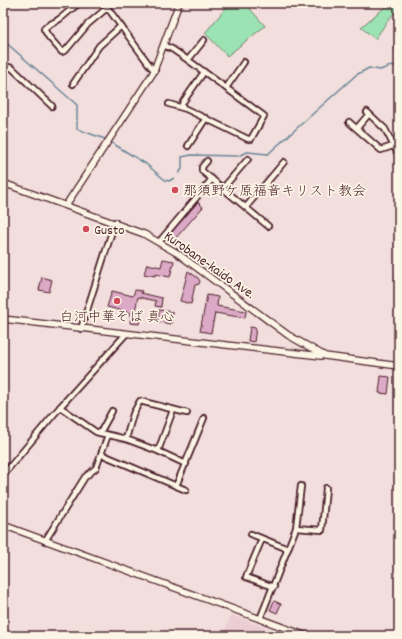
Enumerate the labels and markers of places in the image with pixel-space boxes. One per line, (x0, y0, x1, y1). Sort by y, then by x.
place label: 那須野ケ原福音キリスト教会 (183, 182, 366, 202)
marker: 那須野ケ原福音キリスト教会 (170, 185, 180, 195)
place label: Gusto (94, 221, 124, 241)
marker: Gusto (81, 224, 91, 234)
marker: 白河中華そば 真心 (112, 296, 122, 306)
place label: 白河中華そば 真心 (59, 308, 175, 328)

